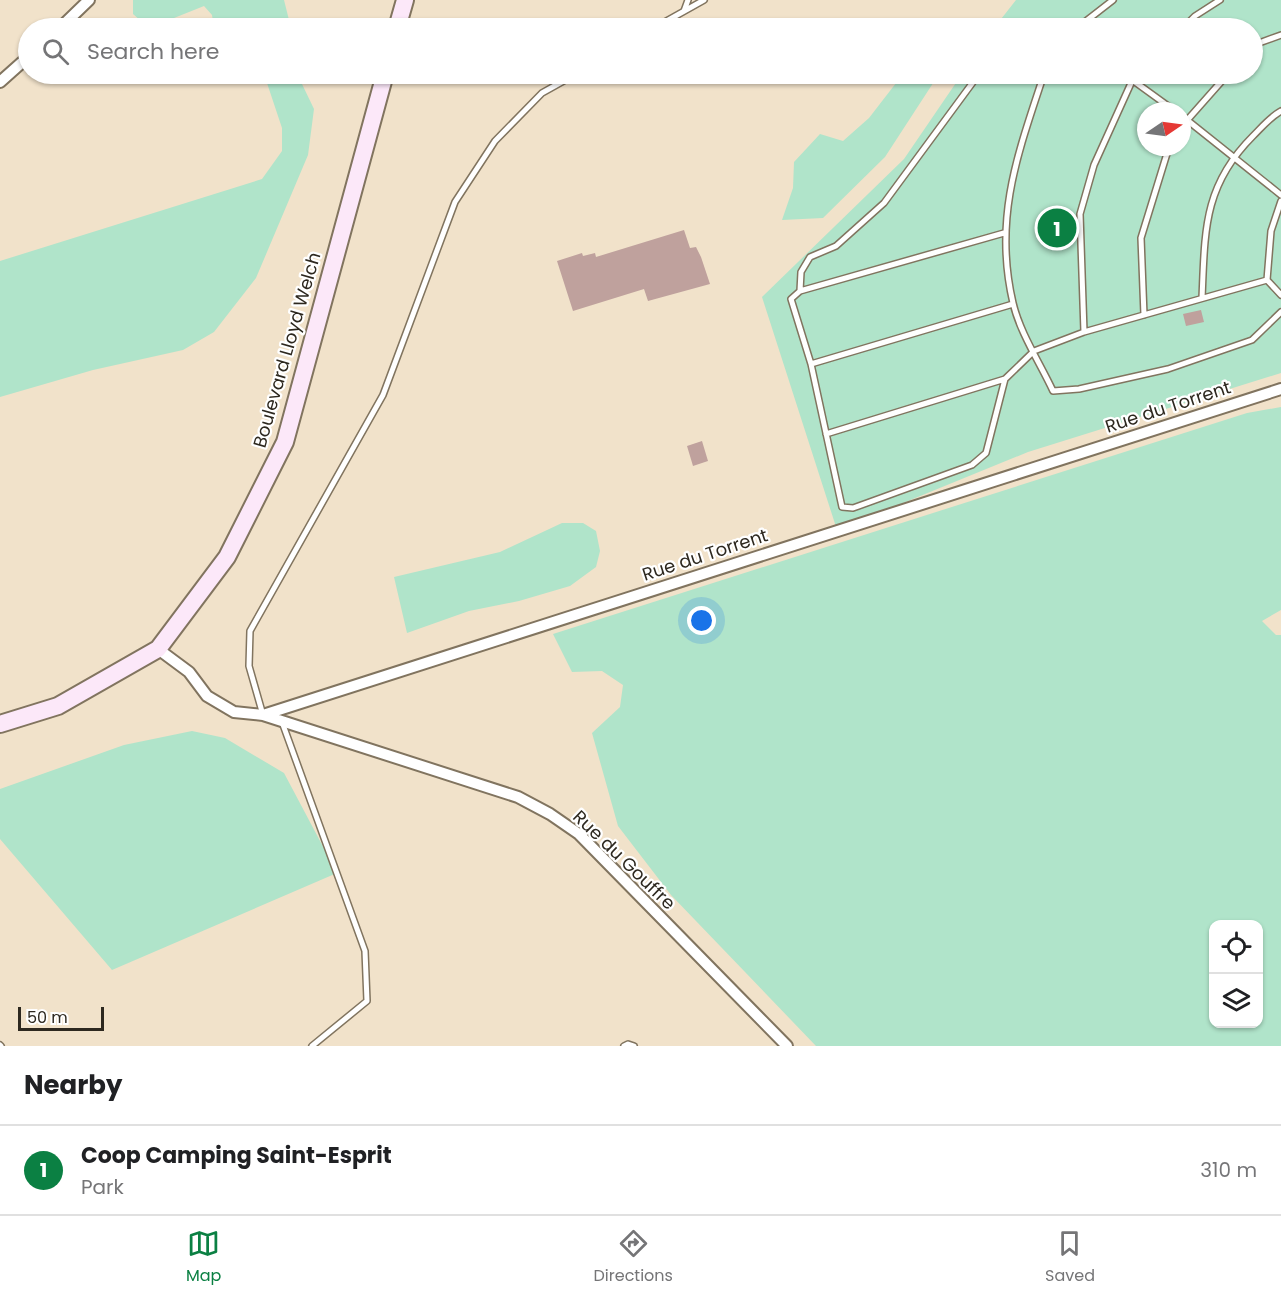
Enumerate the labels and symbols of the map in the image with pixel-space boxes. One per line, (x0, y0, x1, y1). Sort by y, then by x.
north arrow (1137, 102, 1191, 156)
pin: 1 (1038, 206, 1076, 250)
street label: Boulevard Lloyd Welch (247, 249, 326, 450)
street label: Rue du Torrent (1102, 374, 1234, 439)
street label: Rue du Torrent (639, 522, 771, 587)
your location (687, 606, 716, 635)
street label: Rue du Gouffre (568, 804, 681, 915)
scale bar (18, 1004, 104, 1032)

